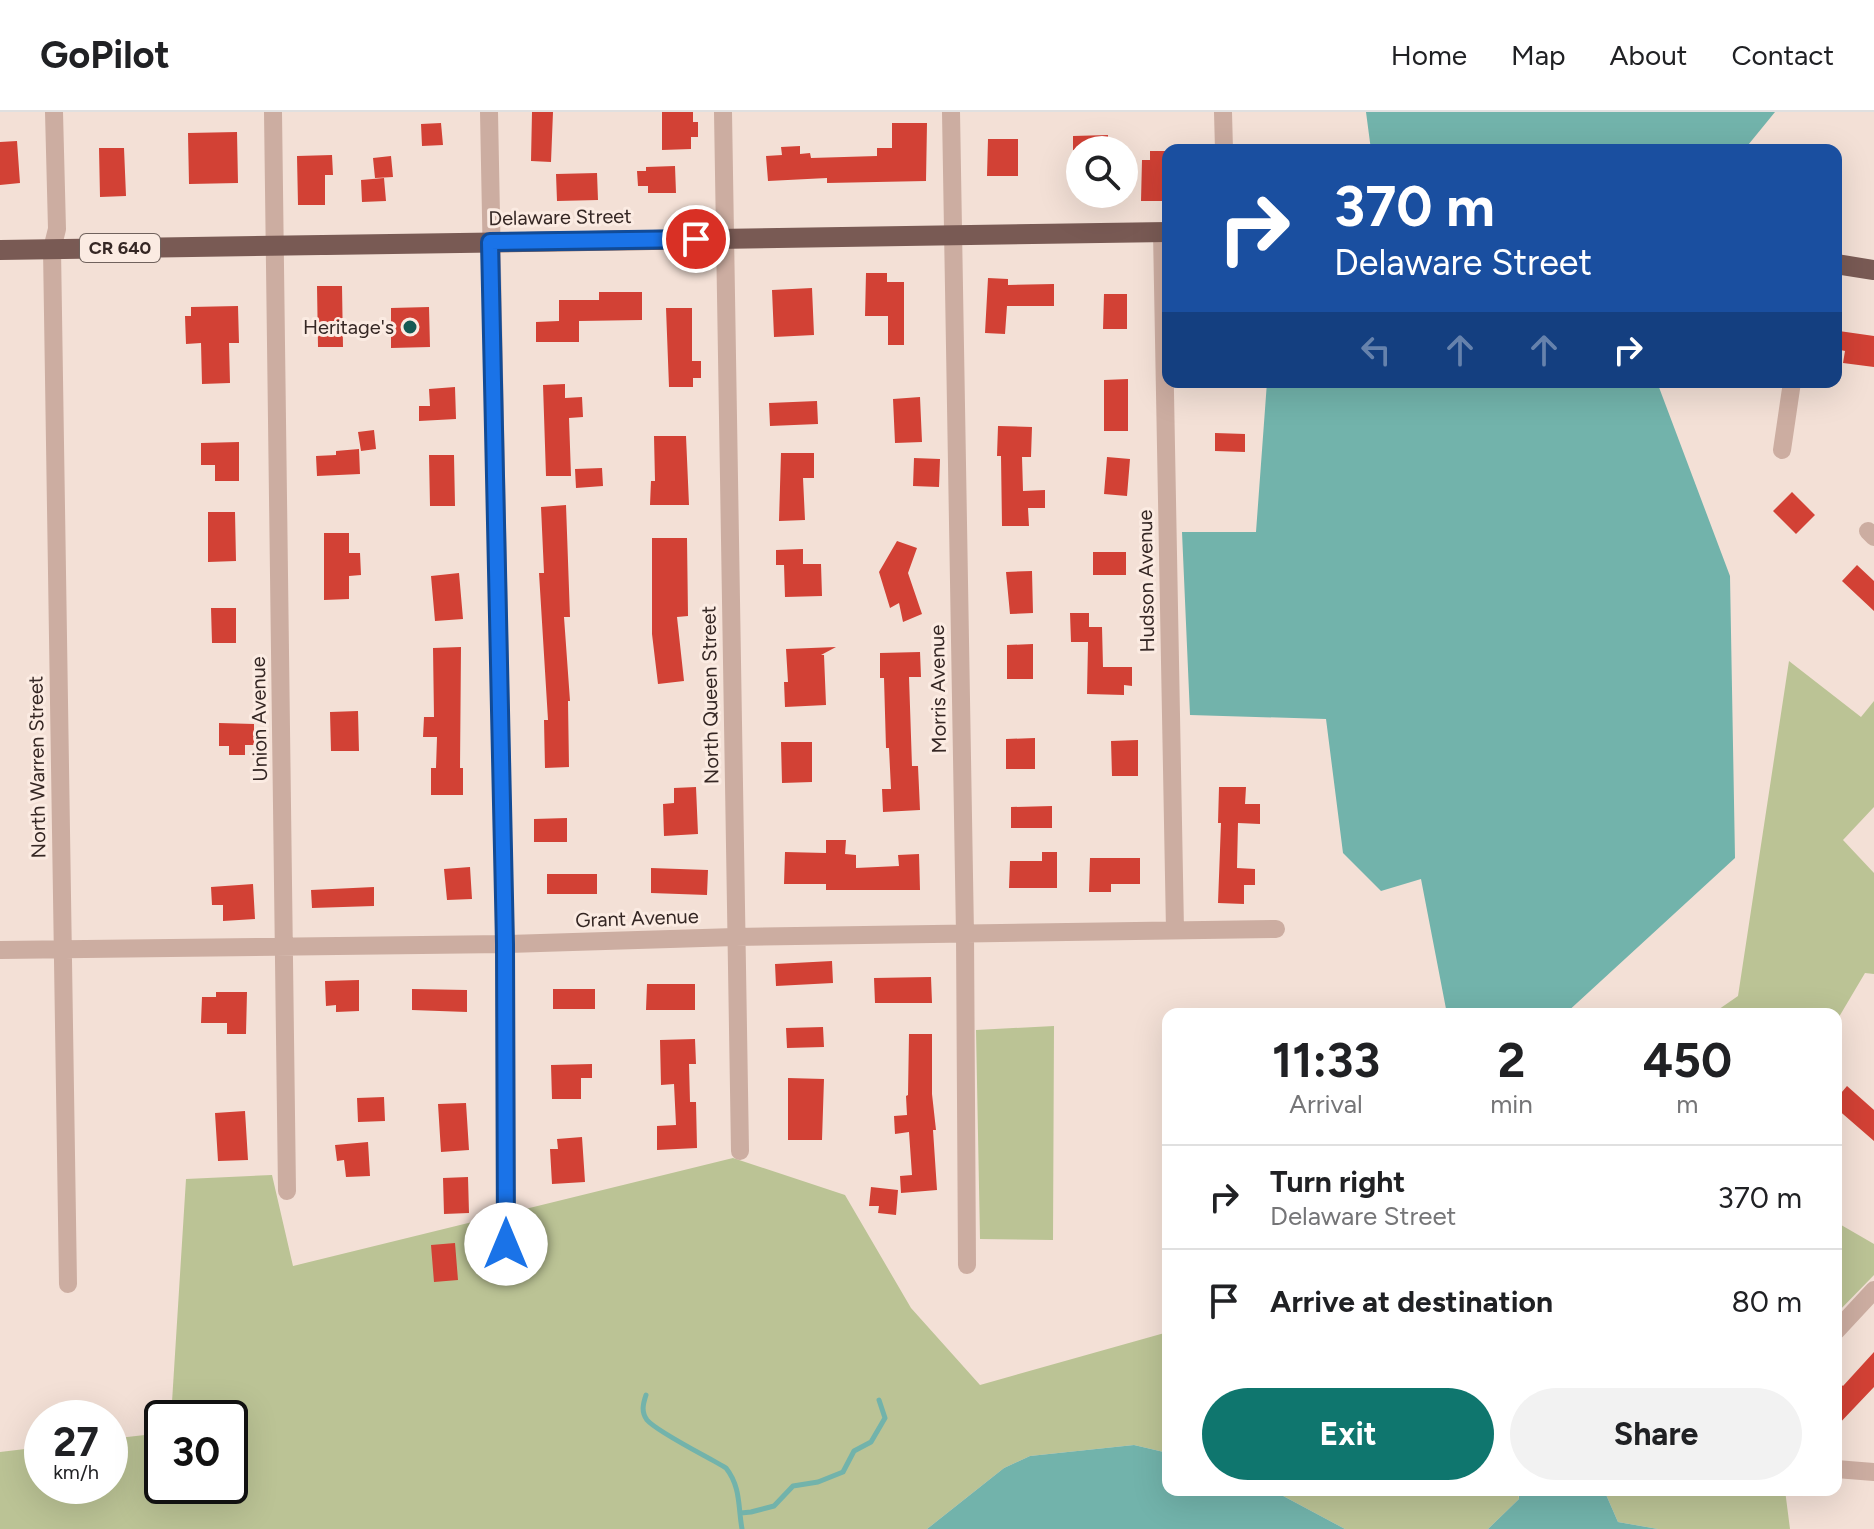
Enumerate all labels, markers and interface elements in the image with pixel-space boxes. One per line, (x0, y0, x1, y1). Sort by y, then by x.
text: GoPilot (40, 32, 170, 78)
text: Home (1391, 38, 1467, 72)
text: Map (1511, 38, 1566, 72)
text: About (1610, 38, 1687, 72)
text: Contact (1731, 38, 1834, 72)
map controls (1066, 136, 1138, 208)
button: search (1066, 136, 1138, 208)
text: 370 m (1334, 173, 1495, 240)
icon: right (1202, 176, 1306, 280)
street label: Delaware Street (488, 204, 632, 230)
pin (662, 205, 730, 273)
icon: arrive (674, 217, 718, 261)
road number: CR 640 (80, 234, 160, 262)
text: Delaware Street (1334, 241, 1592, 284)
place label: Heritage's (303, 315, 394, 339)
marker: Heritage's (401, 318, 419, 336)
icon: left (1354, 328, 1398, 372)
icon: ahead (1438, 328, 1482, 372)
icon: ahead (1522, 328, 1566, 372)
icon: right (1606, 328, 1650, 372)
street label: Hudson Avenue (1133, 509, 1159, 652)
street label: North Queen Street (696, 606, 724, 784)
street label: Morris Avenue (925, 624, 951, 753)
street label: Union Avenue (246, 656, 272, 782)
street label: North Warren Street (23, 675, 51, 859)
street label: Grant Avenue (575, 904, 699, 932)
text: 11:33 (1272, 1031, 1380, 1089)
text: 2 (1498, 1031, 1525, 1089)
text: 450 (1643, 1031, 1732, 1089)
text: Arrival (1289, 1088, 1363, 1120)
text: min (1490, 1088, 1533, 1120)
text: m (1676, 1088, 1698, 1120)
text: Turn right (1270, 1163, 1405, 1200)
icon: right (1202, 1175, 1246, 1219)
text: 370 m (1717, 1179, 1802, 1216)
text: Delaware Street (1270, 1200, 1456, 1232)
position arrow (464, 1202, 548, 1286)
icon: arrive (1202, 1279, 1246, 1323)
text: Arrive at destination (1270, 1283, 1553, 1320)
text: 80 m (1731, 1283, 1802, 1320)
button: Exit (1202, 1388, 1494, 1480)
button: Share (1510, 1388, 1802, 1480)
speed limit sign: 30 (144, 1400, 248, 1504)
text: 27 (53, 1418, 99, 1466)
text: km/h (53, 1460, 99, 1484)

